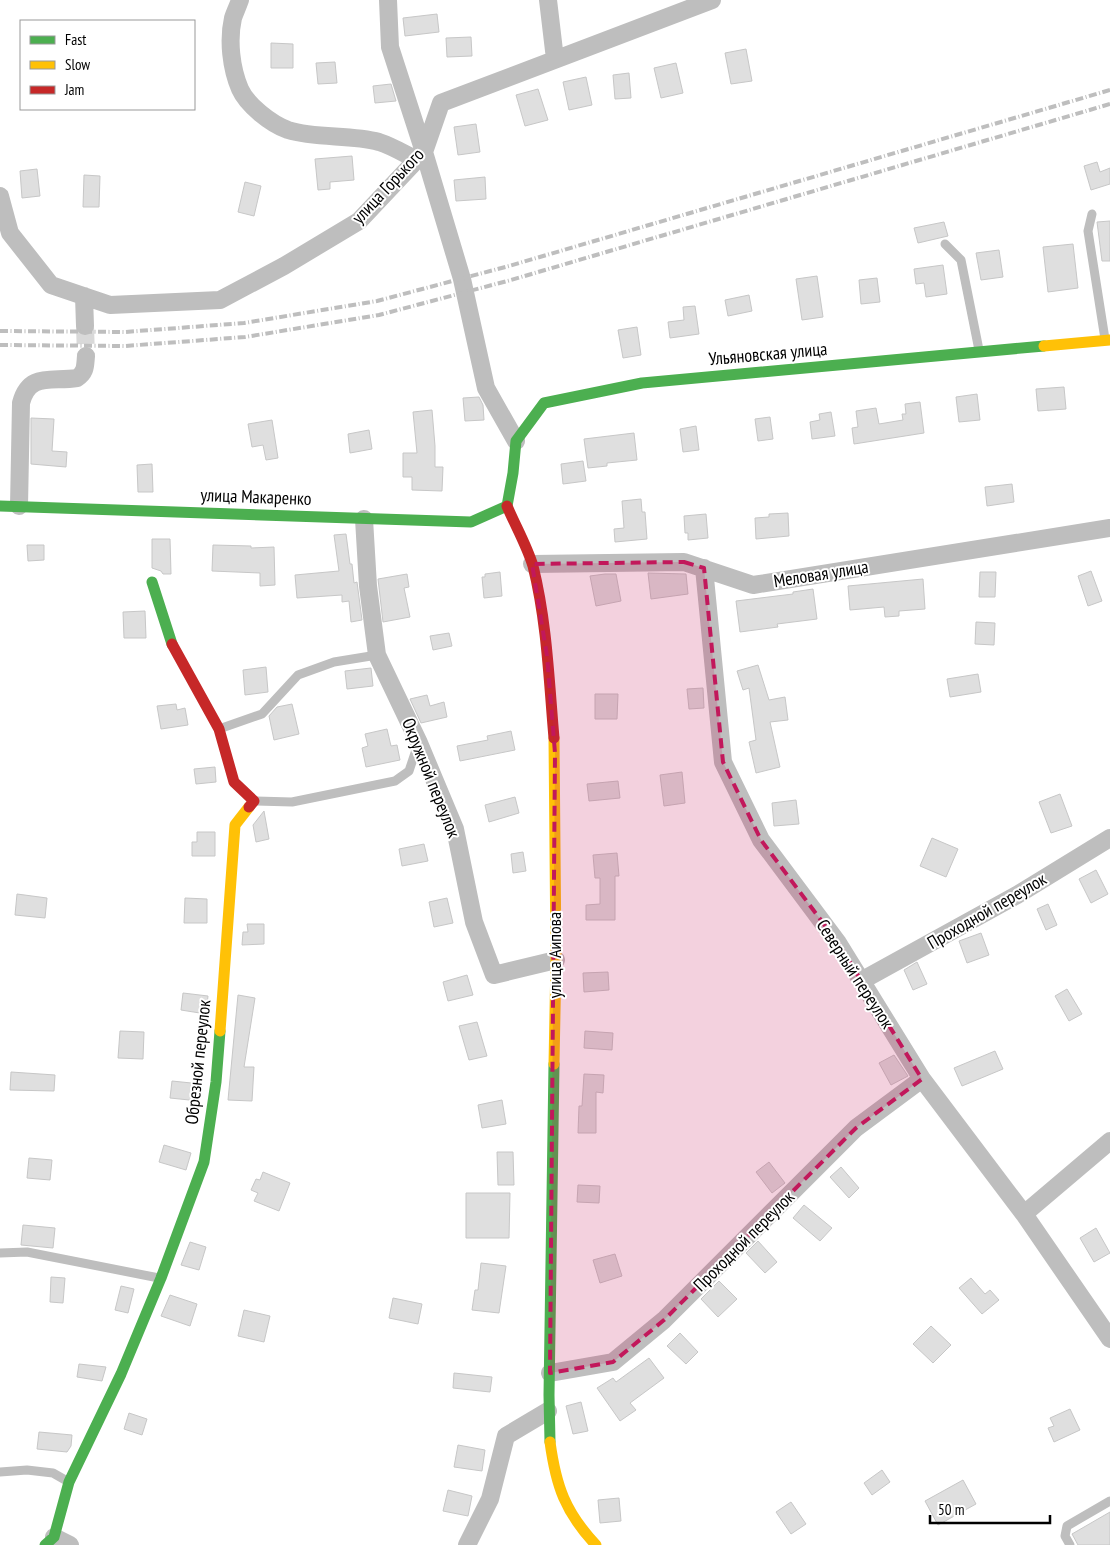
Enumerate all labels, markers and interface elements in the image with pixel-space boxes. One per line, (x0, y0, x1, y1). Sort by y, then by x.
legend (20, 20, 195, 110)
text: Fast (65, 30, 86, 49)
text: Slow (65, 55, 90, 74)
text: Jam (64, 80, 84, 99)
street label: улица Горького (347, 143, 429, 228)
street label: Ульяновская улица (708, 337, 828, 370)
street label: улица Макаренко (200, 483, 312, 510)
street label: Меловая улица (772, 555, 870, 592)
street label: Окружной переулок (397, 715, 466, 841)
street label: Проходной переулок (923, 867, 1050, 954)
street label: улица Аипова (543, 912, 566, 998)
street label: Северный переулок (812, 915, 899, 1033)
street label: Обрезной переулок (180, 998, 215, 1125)
street label: Проходной переулок (688, 1185, 799, 1296)
scale bar (930, 1492, 1050, 1524)
text: 50 m (938, 1500, 964, 1519)

